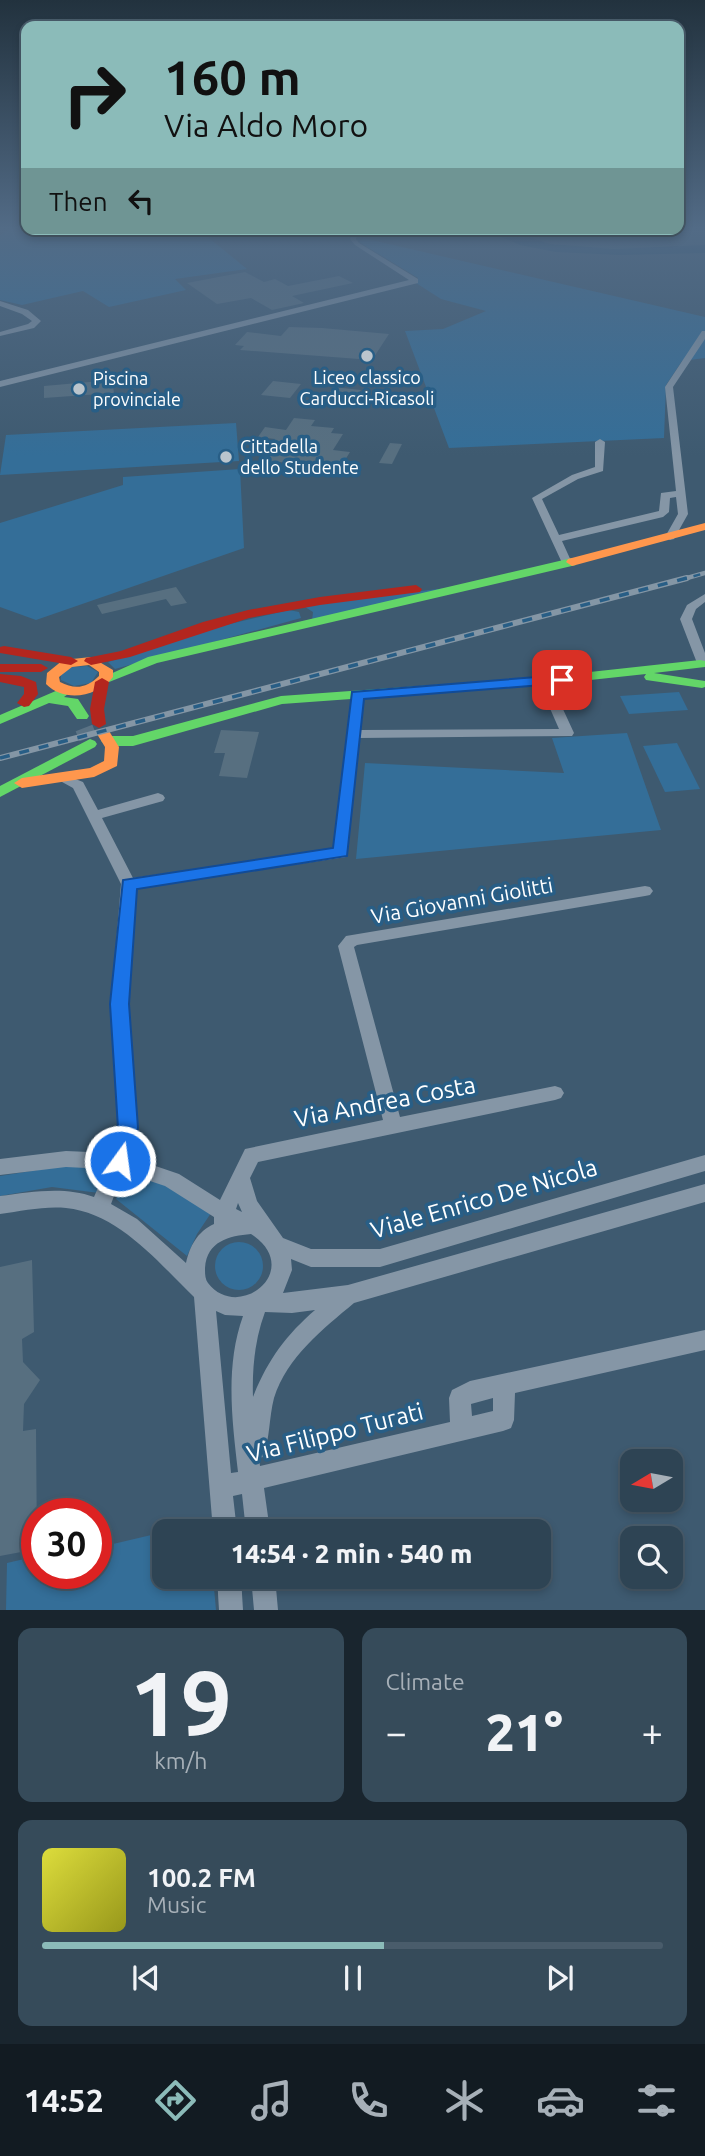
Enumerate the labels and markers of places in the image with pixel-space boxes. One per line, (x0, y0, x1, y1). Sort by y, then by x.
marker: Liceo classico Carducci-Ricasoli (359, 348, 375, 364)
place label: Liceo classico Carducci-Ricasoli (300, 367, 434, 408)
place label: Piscina provinciale (93, 368, 181, 409)
marker: Piscina provinciale (71, 381, 87, 397)
place label: Cittadella dello Studente (240, 436, 359, 477)
marker: Cittadella dello Studente (218, 449, 234, 465)
pin (532, 650, 592, 710)

